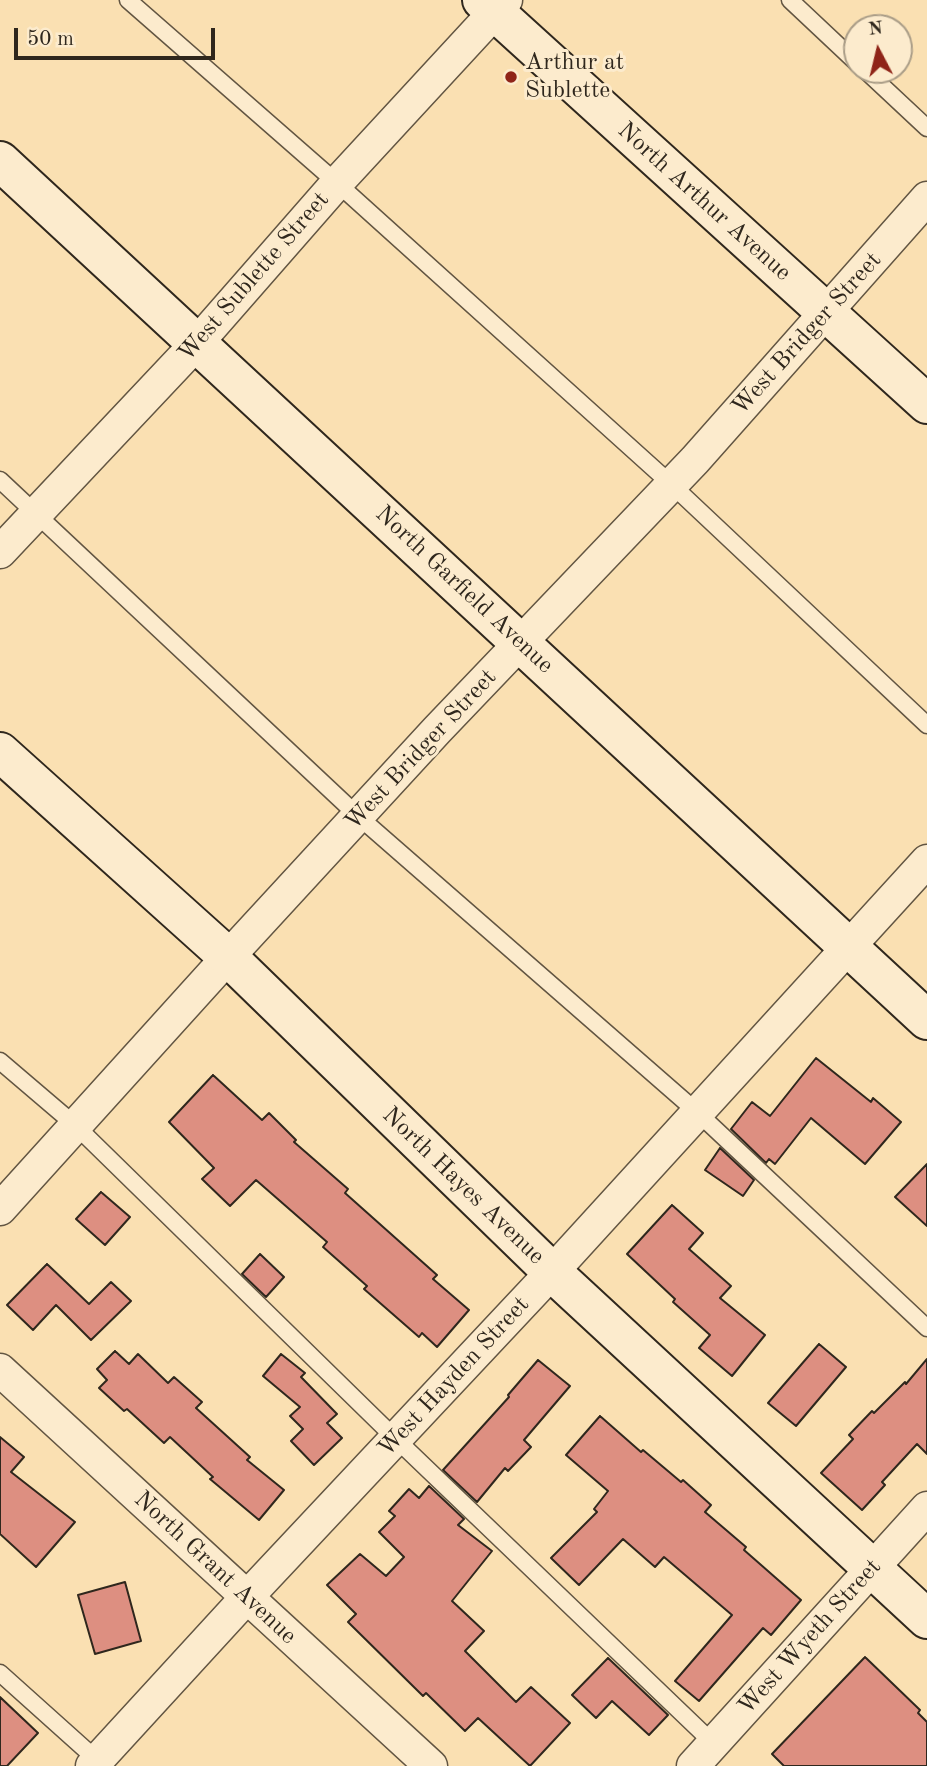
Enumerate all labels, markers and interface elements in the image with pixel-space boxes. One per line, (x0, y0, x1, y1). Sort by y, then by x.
scale bar (18, 14, 219, 58)
north arrow (843, 14, 913, 84)
text: N (867, 19, 884, 40)
text: 50 m (27, 29, 74, 50)
place label: Arthur at Sublette (525, 49, 624, 105)
marker: Arthur at Sublette (503, 69, 519, 85)
street label: North Arthur Avenue (611, 116, 797, 288)
street label: West Sublette Street (172, 186, 336, 368)
street label: West Bridger Street (726, 247, 888, 421)
street label: North Garfield Avenue (369, 500, 559, 680)
street label: West Bridger Street (339, 664, 503, 836)
street label: North Hayes Avenue (376, 1101, 550, 1271)
street label: West Hayden Street (372, 1291, 536, 1463)
street label: North Grant Avenue (128, 1485, 302, 1651)
street label: West Wyeth Street (732, 1553, 888, 1721)

